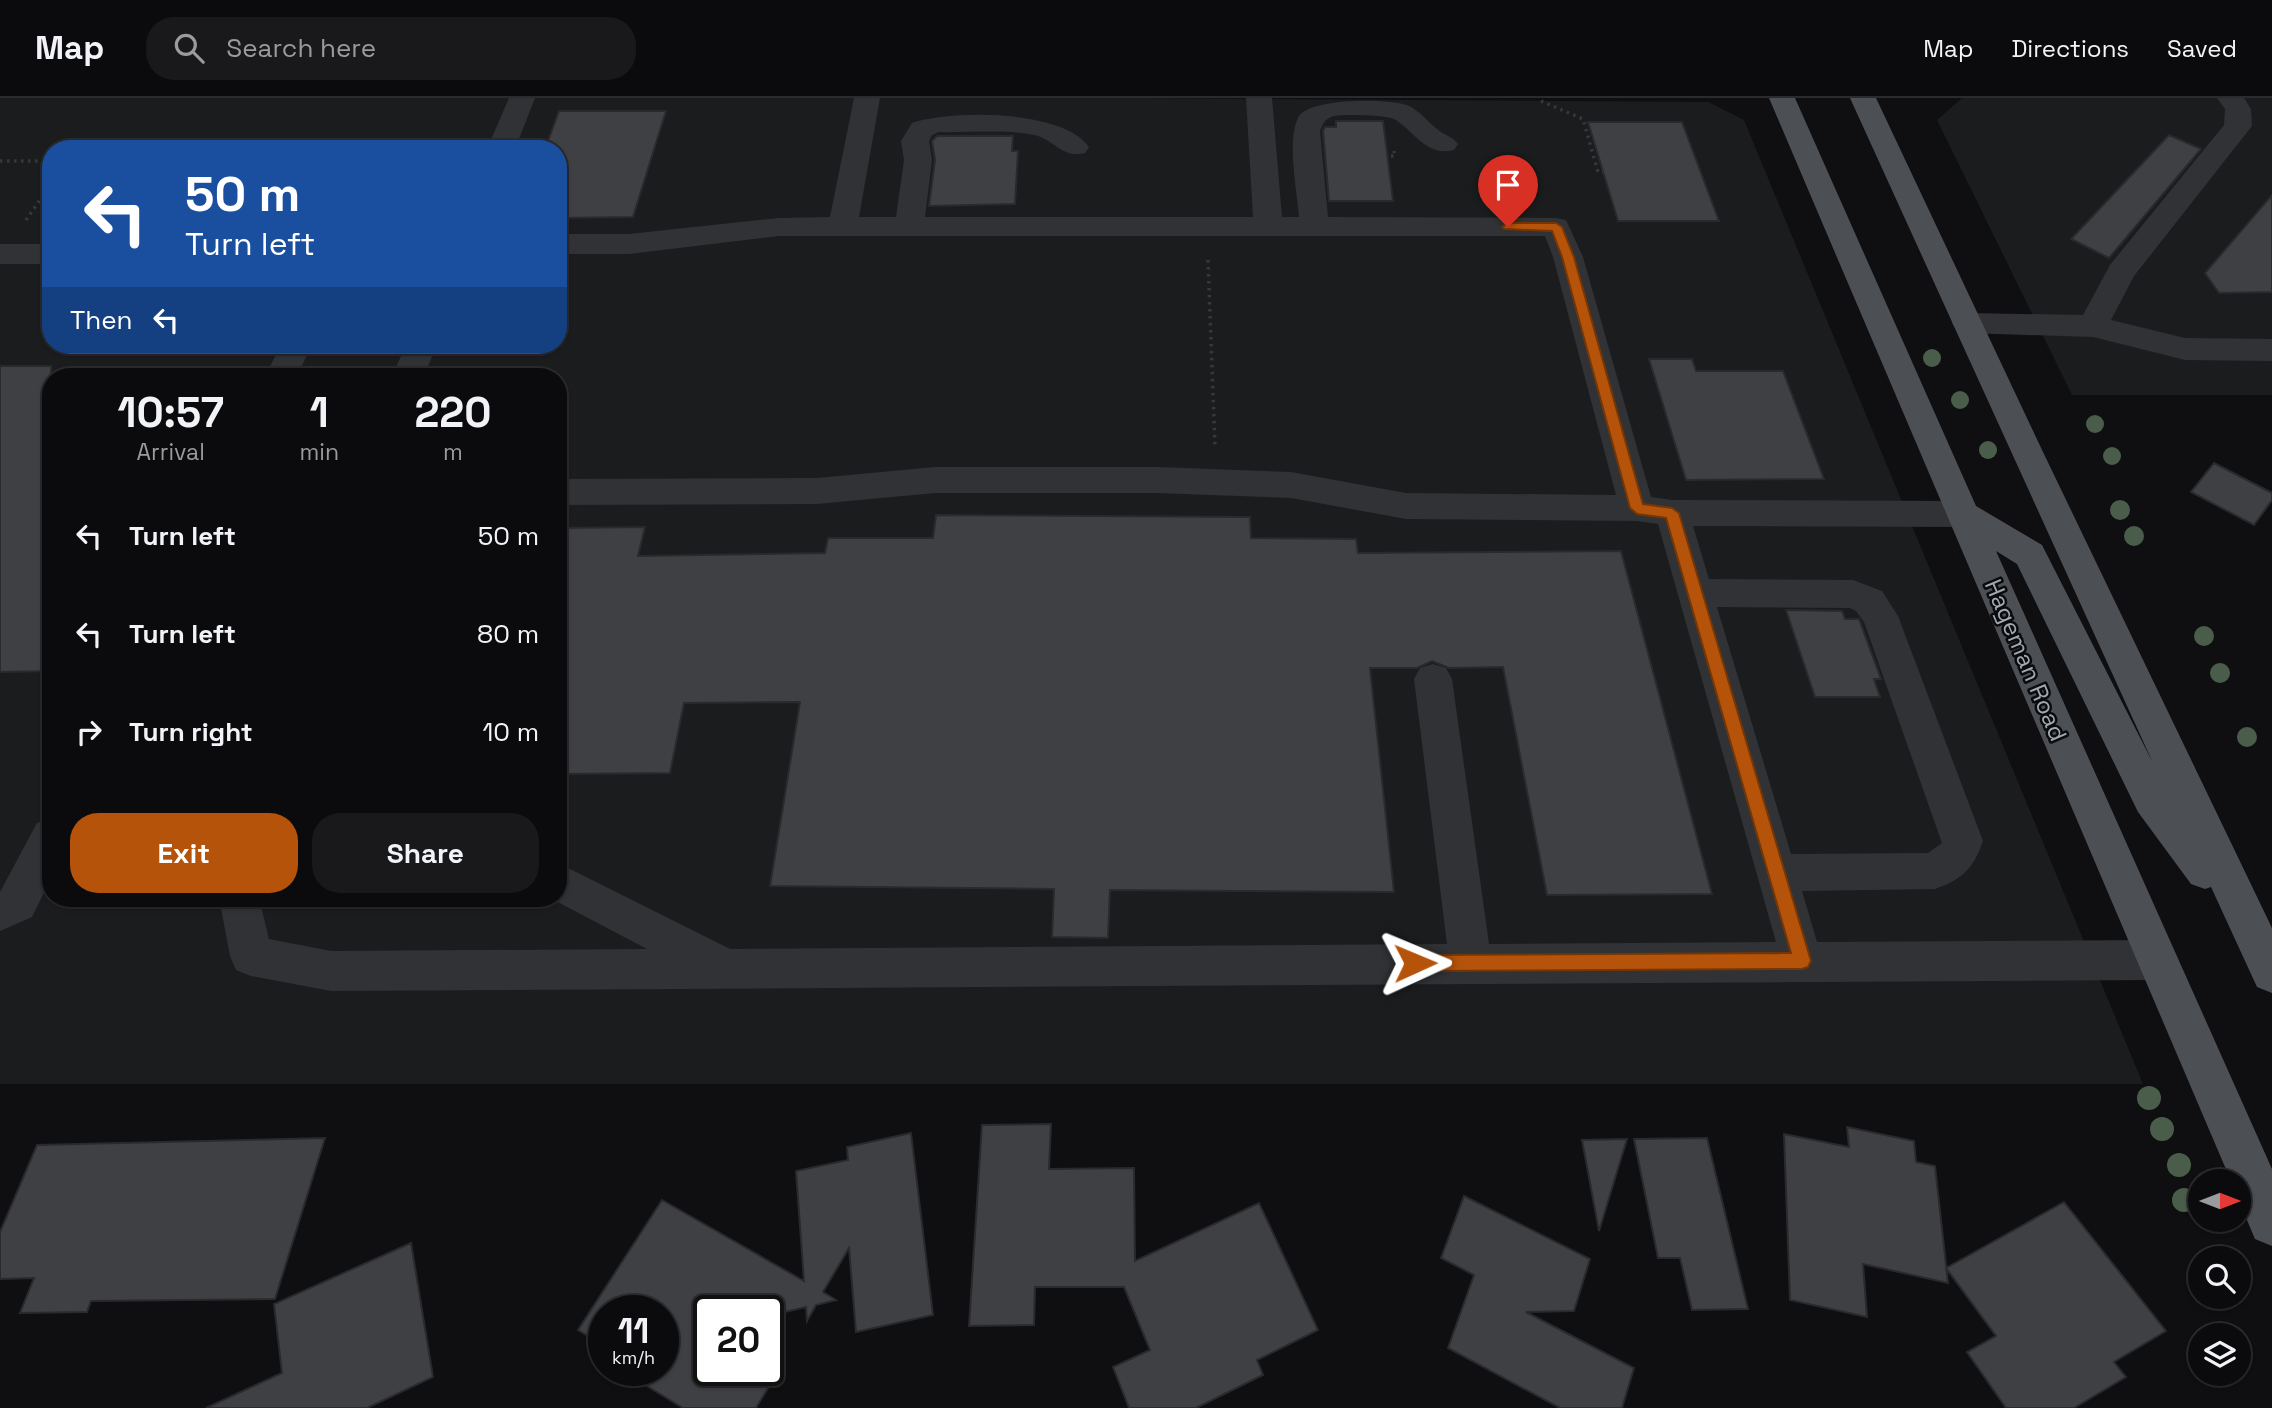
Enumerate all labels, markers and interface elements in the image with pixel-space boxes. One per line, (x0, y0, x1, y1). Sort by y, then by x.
search box (146, 17, 636, 80)
text: Map (35, 27, 104, 69)
icon: search (170, 29, 208, 67)
text: Search here (226, 31, 376, 65)
text: Map (1923, 33, 1973, 64)
text: Directions (2011, 33, 2129, 64)
text: Saved (2167, 33, 2237, 64)
pin (1478, 155, 1538, 227)
text: 50 m (185, 163, 300, 225)
icon: arrive (1489, 166, 1527, 204)
icon: left (70, 168, 161, 259)
text: Turn left (185, 224, 315, 264)
icon: left (147, 301, 185, 339)
text: Then (70, 303, 133, 337)
text: 10:57 (117, 386, 224, 439)
text: 1 (310, 386, 329, 439)
text: 220 (414, 386, 492, 439)
text: Arrival (137, 437, 205, 467)
text: min (300, 437, 339, 467)
text: m (443, 437, 463, 467)
icon: left (70, 517, 108, 555)
text: Turn left (129, 519, 236, 553)
text: 50 m (478, 519, 539, 553)
street label: Hageman Road (1978, 574, 2074, 746)
icon: left (70, 615, 108, 653)
text: Turn left (129, 617, 236, 651)
text: 80 m (477, 617, 539, 651)
icon: right (70, 713, 108, 751)
text: Turn right (129, 715, 253, 749)
text: 10 m (482, 715, 539, 749)
button: Exit (70, 813, 298, 893)
button: Share (312, 813, 539, 893)
position arrow (1378, 926, 1452, 1000)
north arrow (2188, 1169, 2250, 1232)
map controls (2188, 1169, 2251, 1386)
button: search (2188, 1246, 2251, 1309)
speed limit sign: 20 (693, 1295, 784, 1386)
text: 11 (618, 1309, 649, 1353)
button: layers (2188, 1323, 2251, 1386)
text: km/h (612, 1346, 655, 1369)

